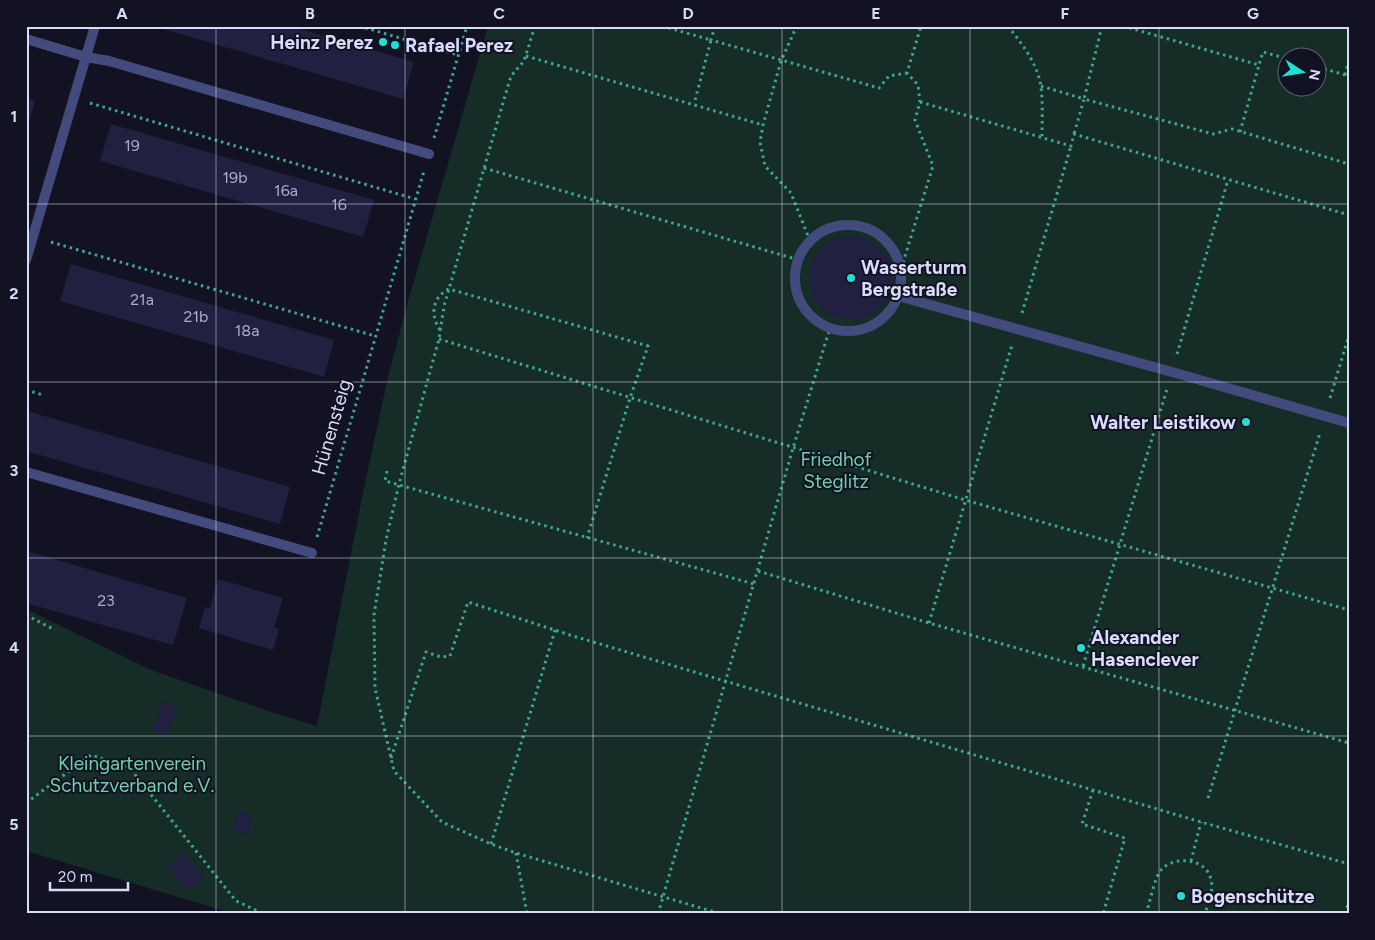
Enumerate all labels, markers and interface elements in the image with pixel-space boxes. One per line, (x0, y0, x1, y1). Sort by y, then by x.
text: A (116, 4, 128, 23)
text: B (305, 4, 315, 23)
text: C (493, 4, 505, 23)
text: D (682, 4, 694, 23)
text: E (871, 4, 881, 23)
text: F (1061, 4, 1070, 23)
text: G (1247, 4, 1259, 23)
place label: Heinz Perez (270, 31, 373, 54)
place label: Rafael Perez (405, 34, 513, 57)
marker: Heinz Perez (377, 36, 389, 48)
marker: Rafael Perez (389, 39, 401, 51)
north arrow (1278, 48, 1328, 98)
text: N (1305, 68, 1324, 82)
text: 1 (11, 107, 17, 126)
house number: 19 (124, 136, 140, 155)
house number: 19b (222, 168, 248, 187)
house number: 16a (274, 181, 298, 200)
house number: 16 (331, 195, 347, 214)
place label: Wasserturm Bergstraße (861, 256, 967, 301)
marker: Wasserturm Bergstraße (845, 272, 857, 284)
text: 2 (9, 284, 19, 303)
house number: 21a (130, 290, 154, 309)
house number: 21b (184, 307, 208, 326)
house number: 18a (235, 321, 259, 340)
street label: Hünensteig (307, 377, 356, 478)
place label: Walter Leistikow (1090, 411, 1236, 434)
marker: Walter Leistikow (1240, 416, 1252, 428)
park label: Friedhof Steglitz (800, 448, 872, 493)
text: 3 (10, 461, 19, 480)
house number: 23 (97, 591, 115, 610)
place label: Alexander Hasenclever (1091, 626, 1199, 671)
text: 4 (9, 638, 19, 657)
marker: Alexander Hasenclever (1075, 642, 1087, 654)
park label: Kleingartenverein Schutzverband e.V. (50, 752, 214, 797)
text: 5 (9, 815, 19, 834)
scale bar (50, 860, 128, 892)
text: 20 m (58, 868, 92, 886)
place label: Bogenschütze (1191, 885, 1315, 908)
marker: Bogenschütze (1175, 890, 1187, 902)

